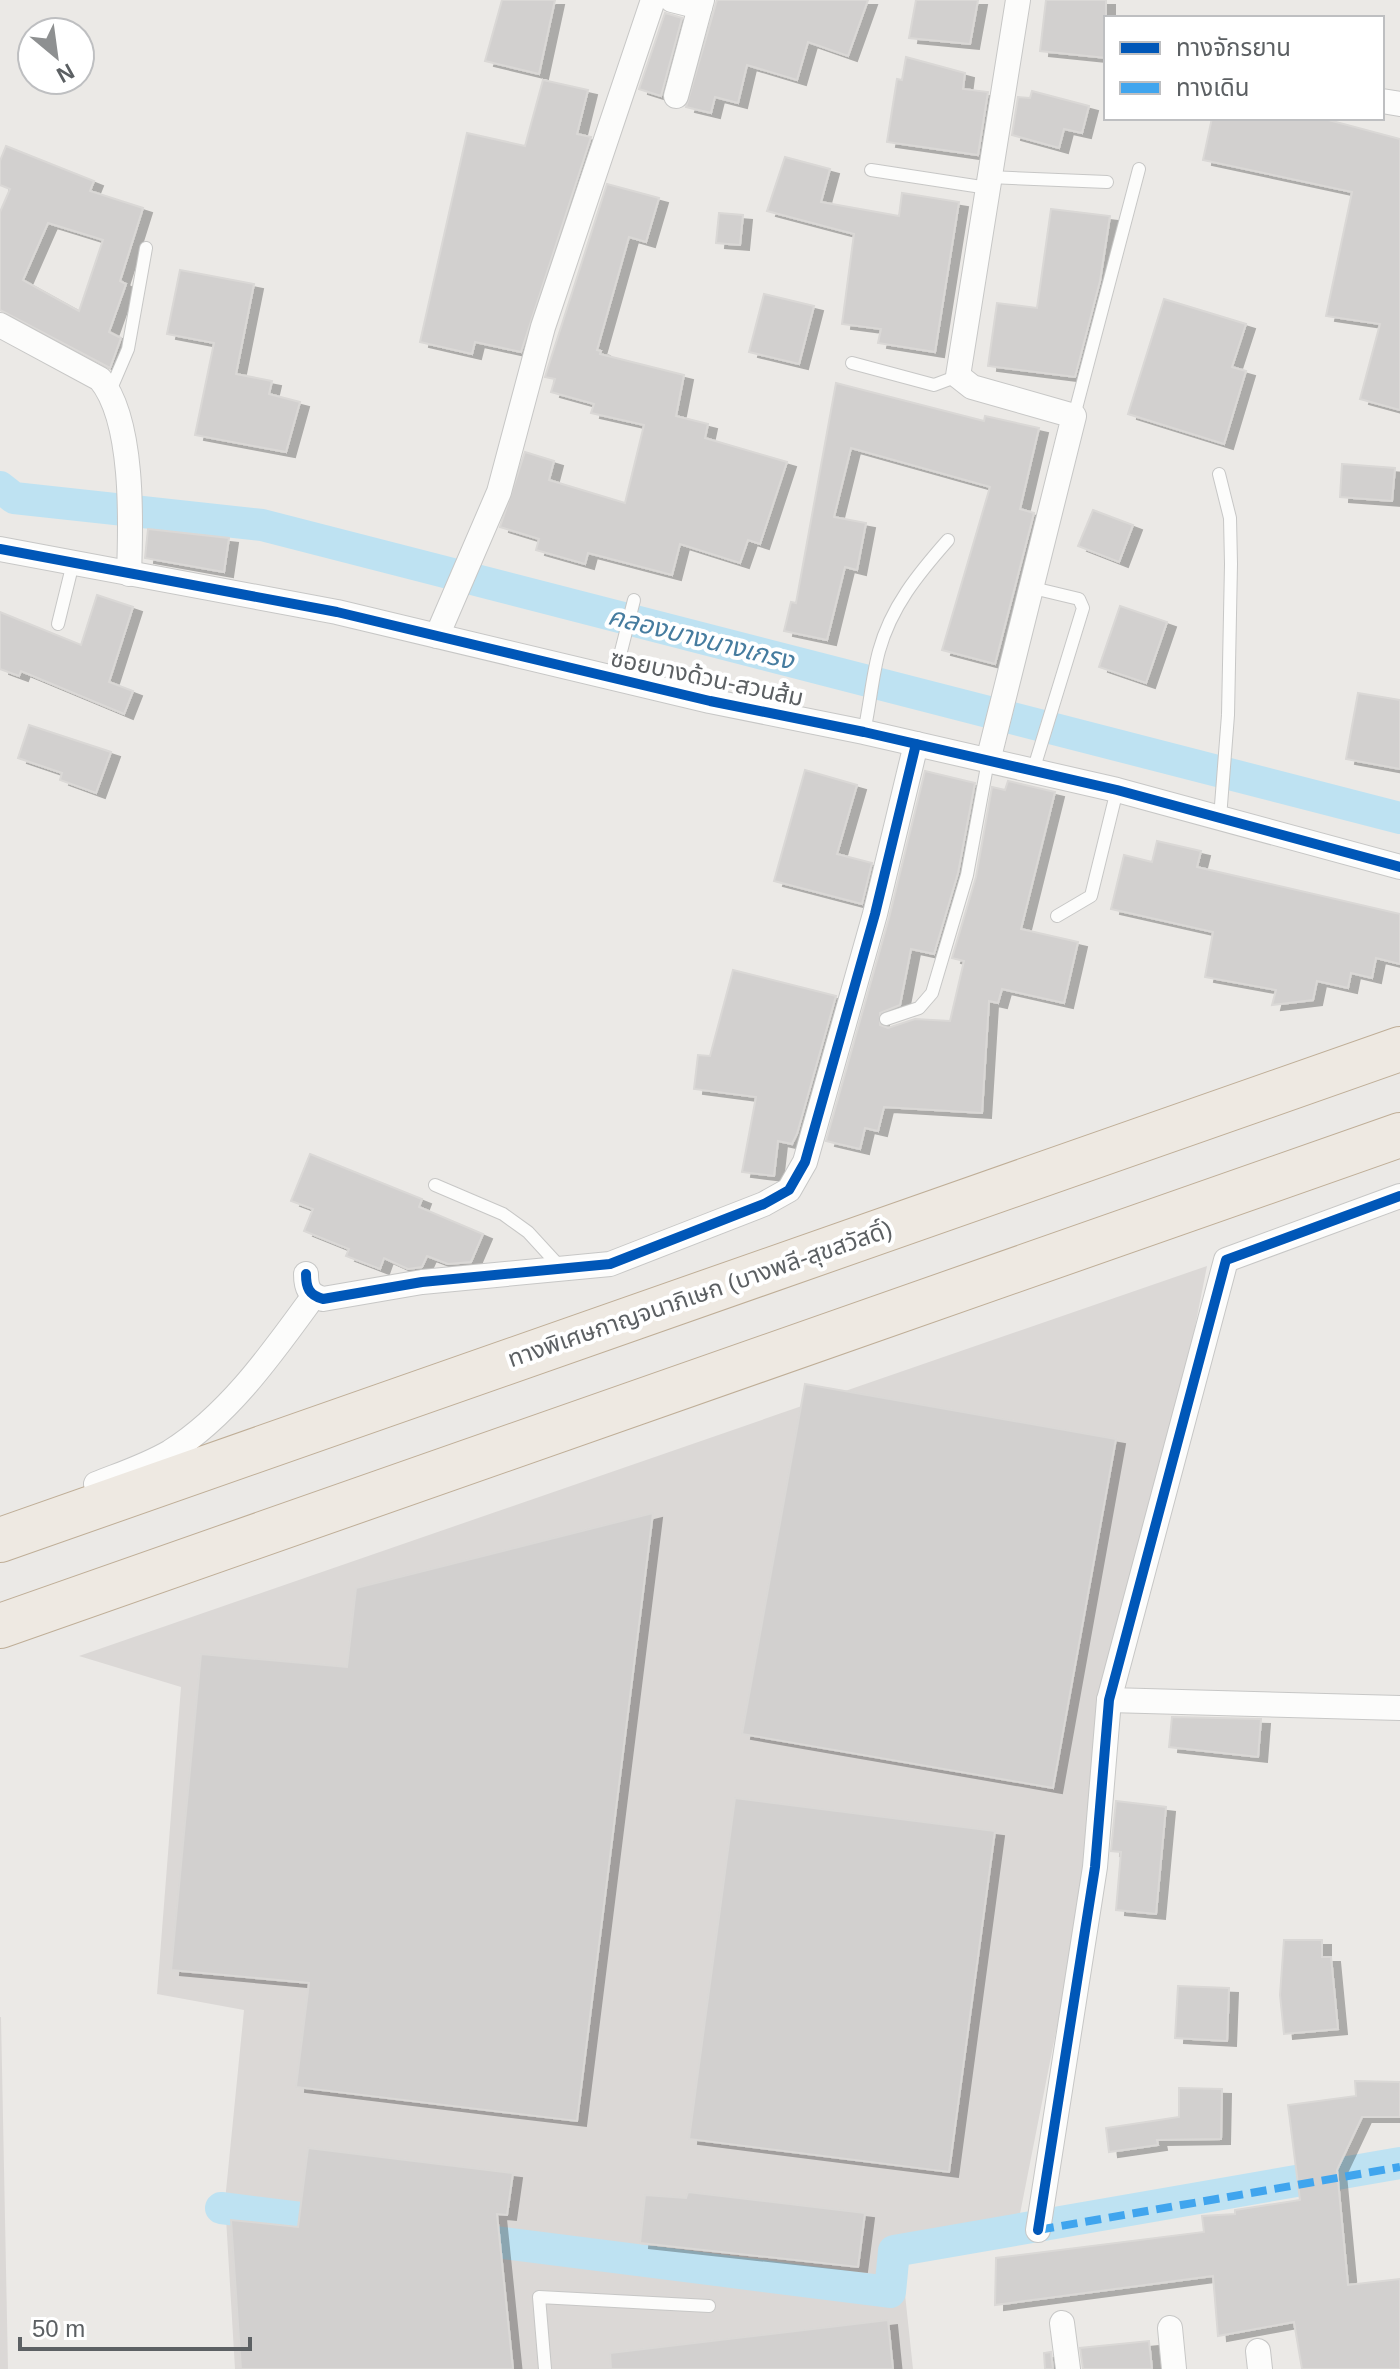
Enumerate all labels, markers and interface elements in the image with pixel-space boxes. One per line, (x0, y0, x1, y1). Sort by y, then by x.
north arrow (16, 16, 96, 96)
legend (1104, 16, 1384, 120)
text: ทางจักรยาน (1176, 34, 1291, 61)
text: N (52, 58, 78, 88)
text: ทางเดิน (1176, 74, 1250, 101)
water label: คลองบางนางเกรง (605, 600, 798, 676)
street label: ซอยบางด้วน-สวนส้ม (608, 644, 806, 711)
street label: ทางพิเศษกาญจนาภิเษก (บางพลี-สุขสวัสดิ์) (504, 1214, 896, 1374)
scale bar (20, 2301, 250, 2351)
text: 50 m (32, 2315, 85, 2342)

